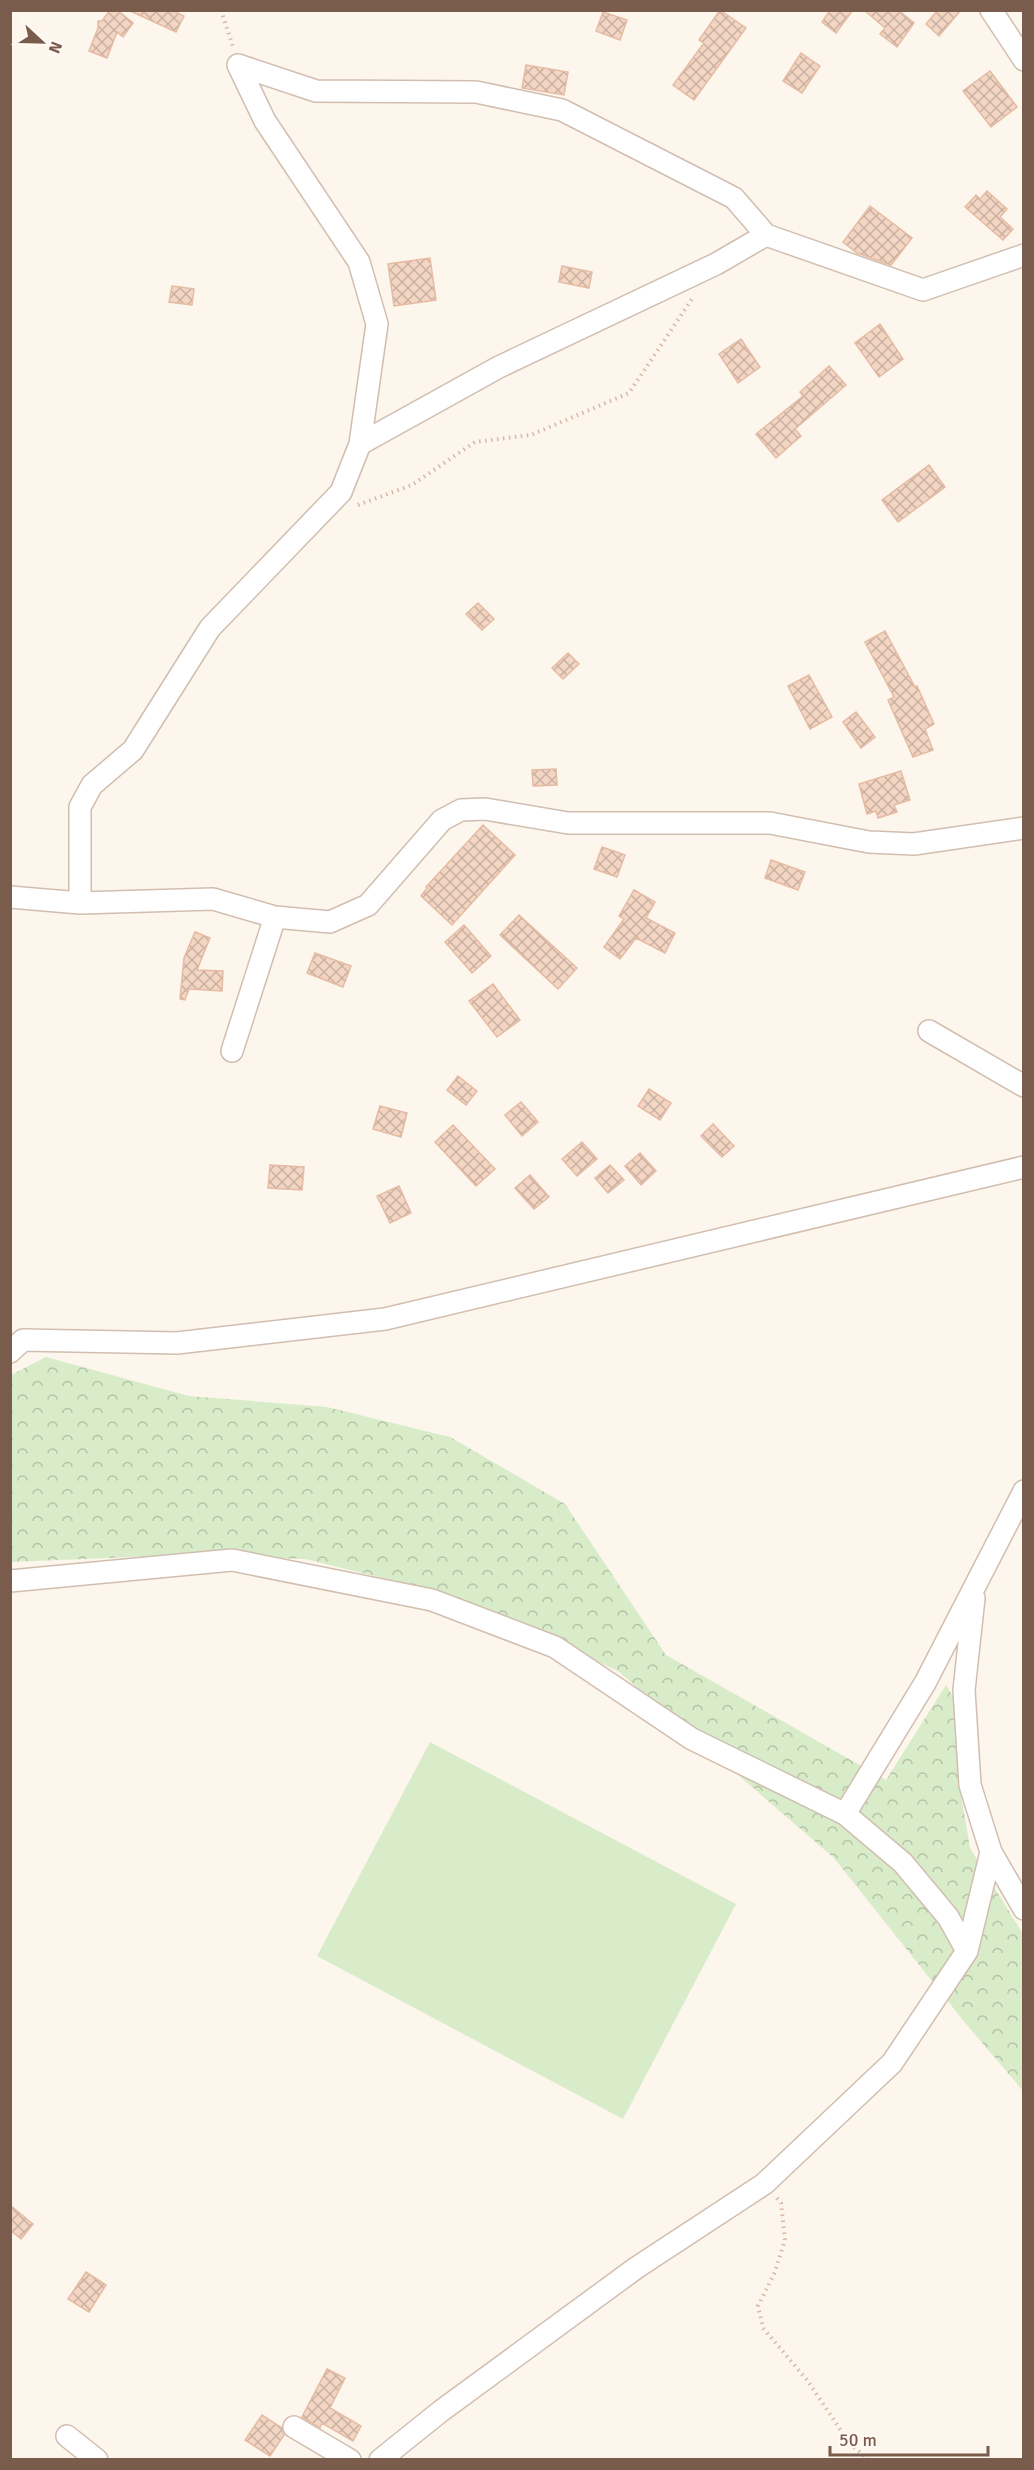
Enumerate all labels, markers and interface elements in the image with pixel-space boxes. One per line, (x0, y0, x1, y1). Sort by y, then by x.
north arrow (12, 12, 72, 72)
text: N (44, 38, 66, 56)
scale bar (830, 2419, 988, 2457)
text: 50 m (839, 2429, 877, 2451)

